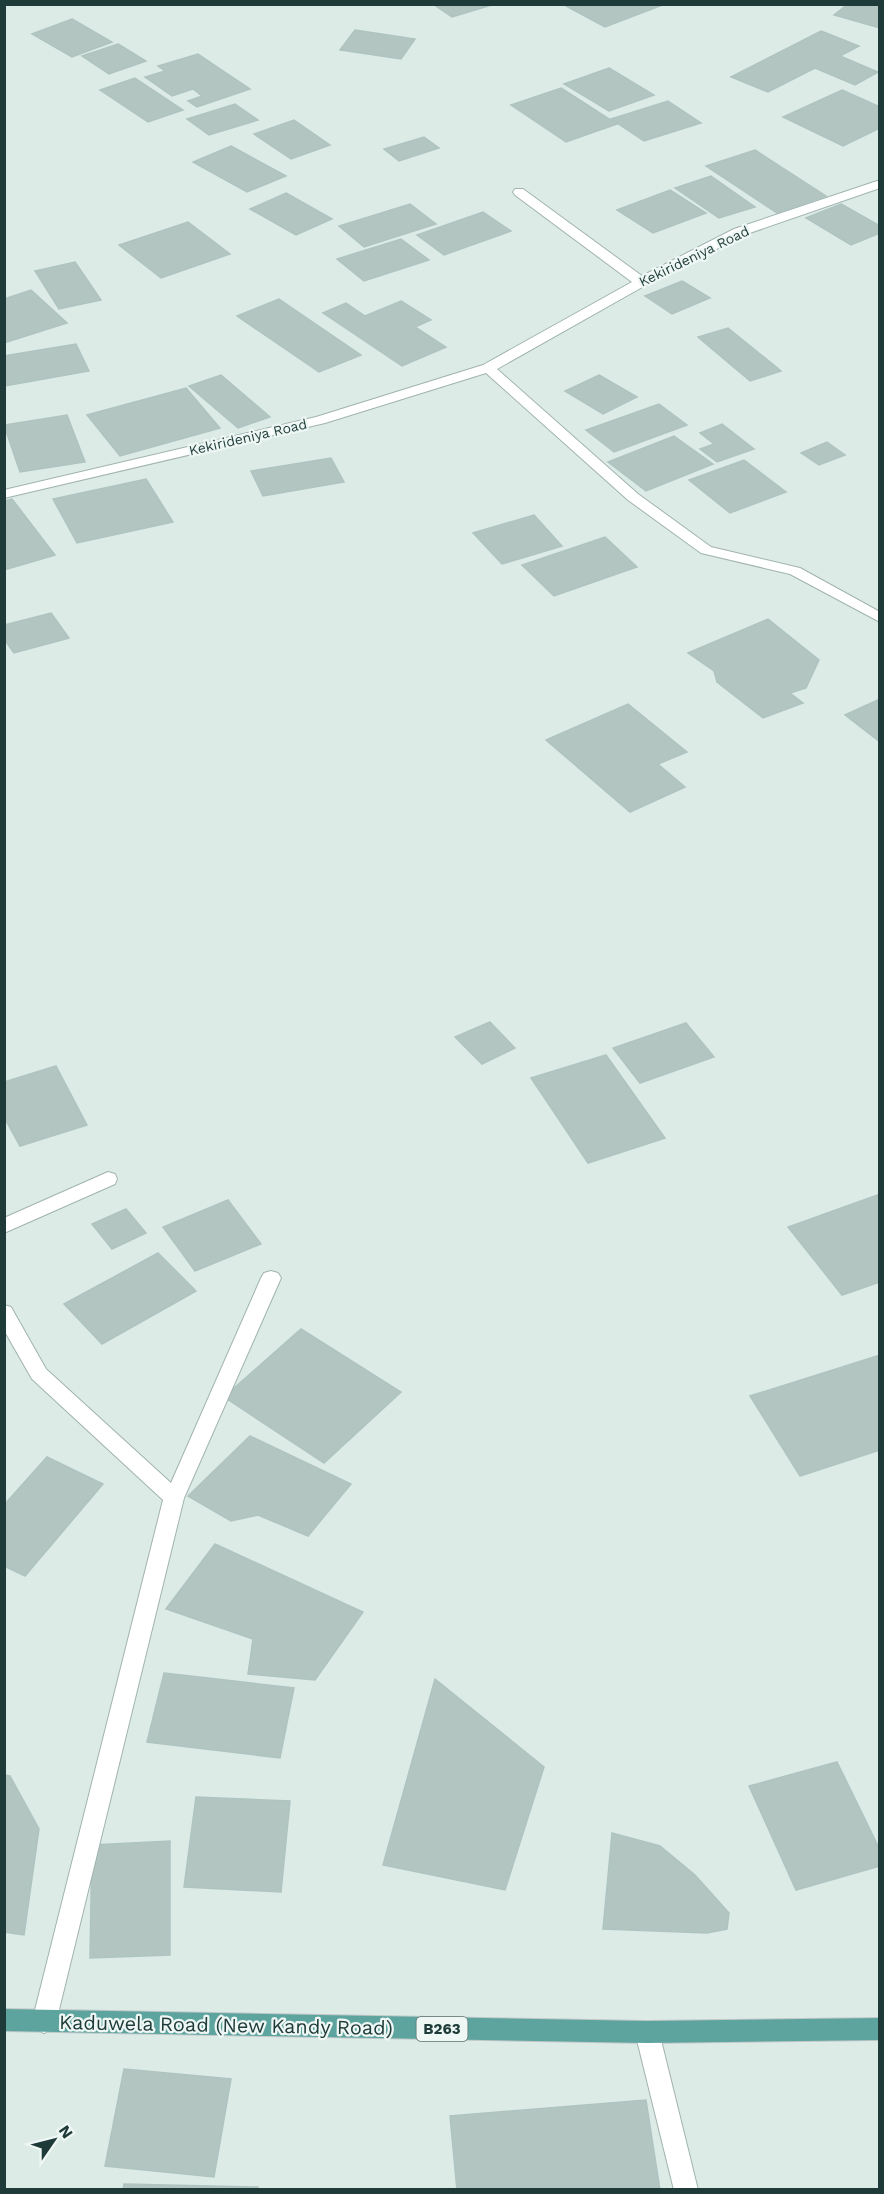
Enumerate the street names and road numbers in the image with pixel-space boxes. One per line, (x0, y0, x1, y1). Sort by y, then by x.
street label: Kekirideniya Road (636, 222, 752, 290)
street label: Kekirideniya Road (187, 416, 309, 458)
street label: Kaduwela Road (New Kandy Road) (59, 2010, 393, 2040)
road number: B263 (416, 2017, 468, 2041)

